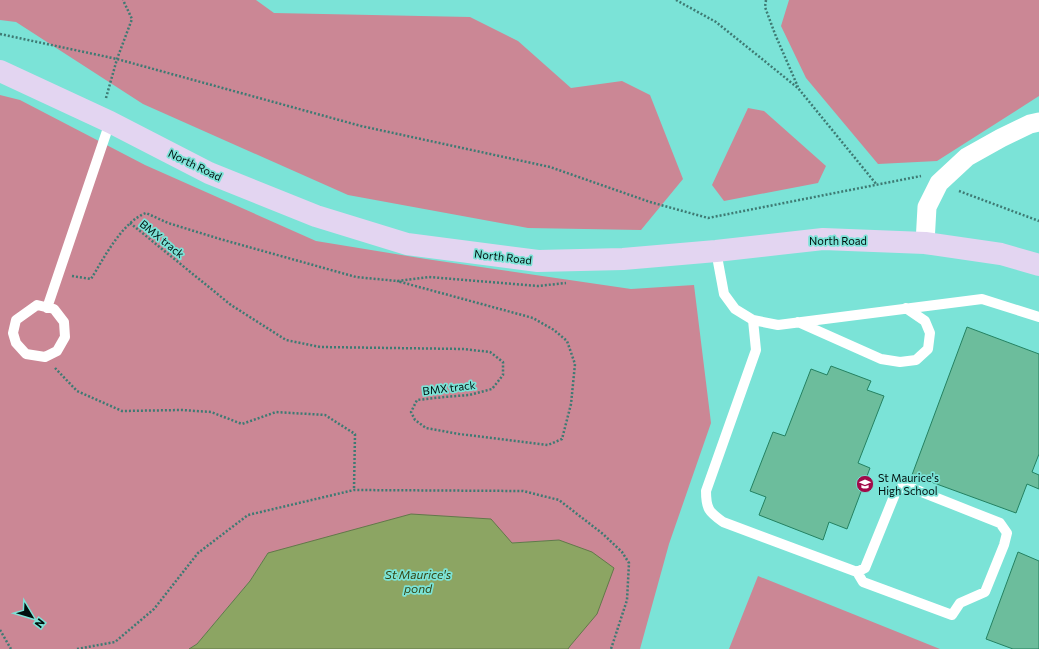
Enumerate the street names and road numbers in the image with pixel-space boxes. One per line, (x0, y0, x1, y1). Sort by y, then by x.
street label: North Road (166, 146, 224, 183)
street label: BMX track (138, 217, 187, 260)
street label: North Road (809, 234, 867, 247)
street label: North Road (474, 247, 533, 266)
street label: BMX track (422, 378, 476, 397)

